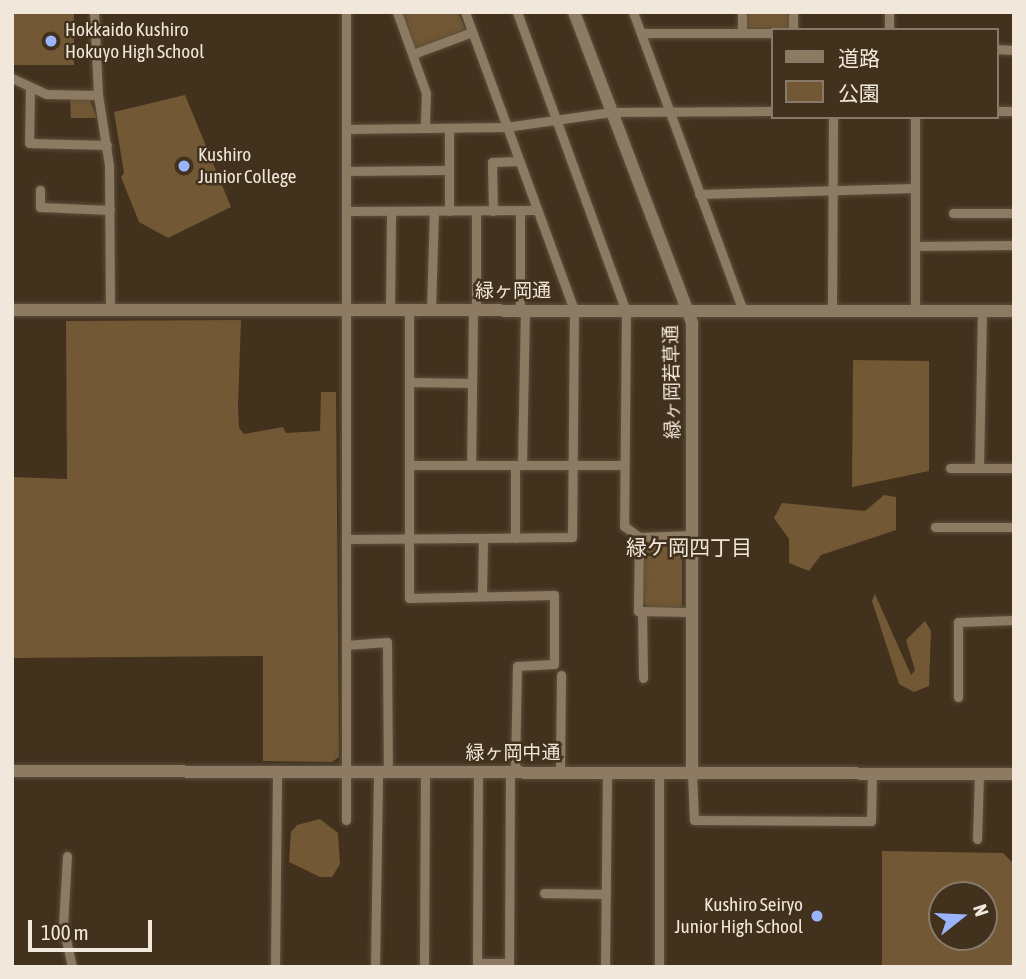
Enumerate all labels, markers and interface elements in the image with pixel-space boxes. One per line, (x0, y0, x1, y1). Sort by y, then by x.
place label: Hokkaido Kushiro Hokuyo High School (65, 19, 204, 63)
legend (771, 28, 998, 119)
marker: Hokkaido Kushiro Hokuyo High School (43, 33, 59, 49)
text: 道路 (838, 46, 880, 70)
text: 公園 (838, 81, 880, 105)
place label: Kushiro Junior College (198, 144, 296, 188)
marker: Kushiro Junior College (176, 158, 192, 174)
street label: 緑ヶ岡通 (475, 280, 551, 302)
street label: 緑ヶ岡若草通 (660, 325, 684, 439)
district label: 緑ケ岡四丁目 (626, 534, 752, 560)
street label: 緑ヶ岡中通 (466, 742, 560, 764)
north arrow (928, 881, 998, 951)
place label: Kushiro Seiryo Junior High School (675, 894, 803, 938)
text: N (969, 901, 993, 919)
scale bar (32, 906, 156, 950)
marker: Kushiro Seiryo Junior High School (809, 908, 825, 924)
text: 100 m (41, 920, 89, 944)

